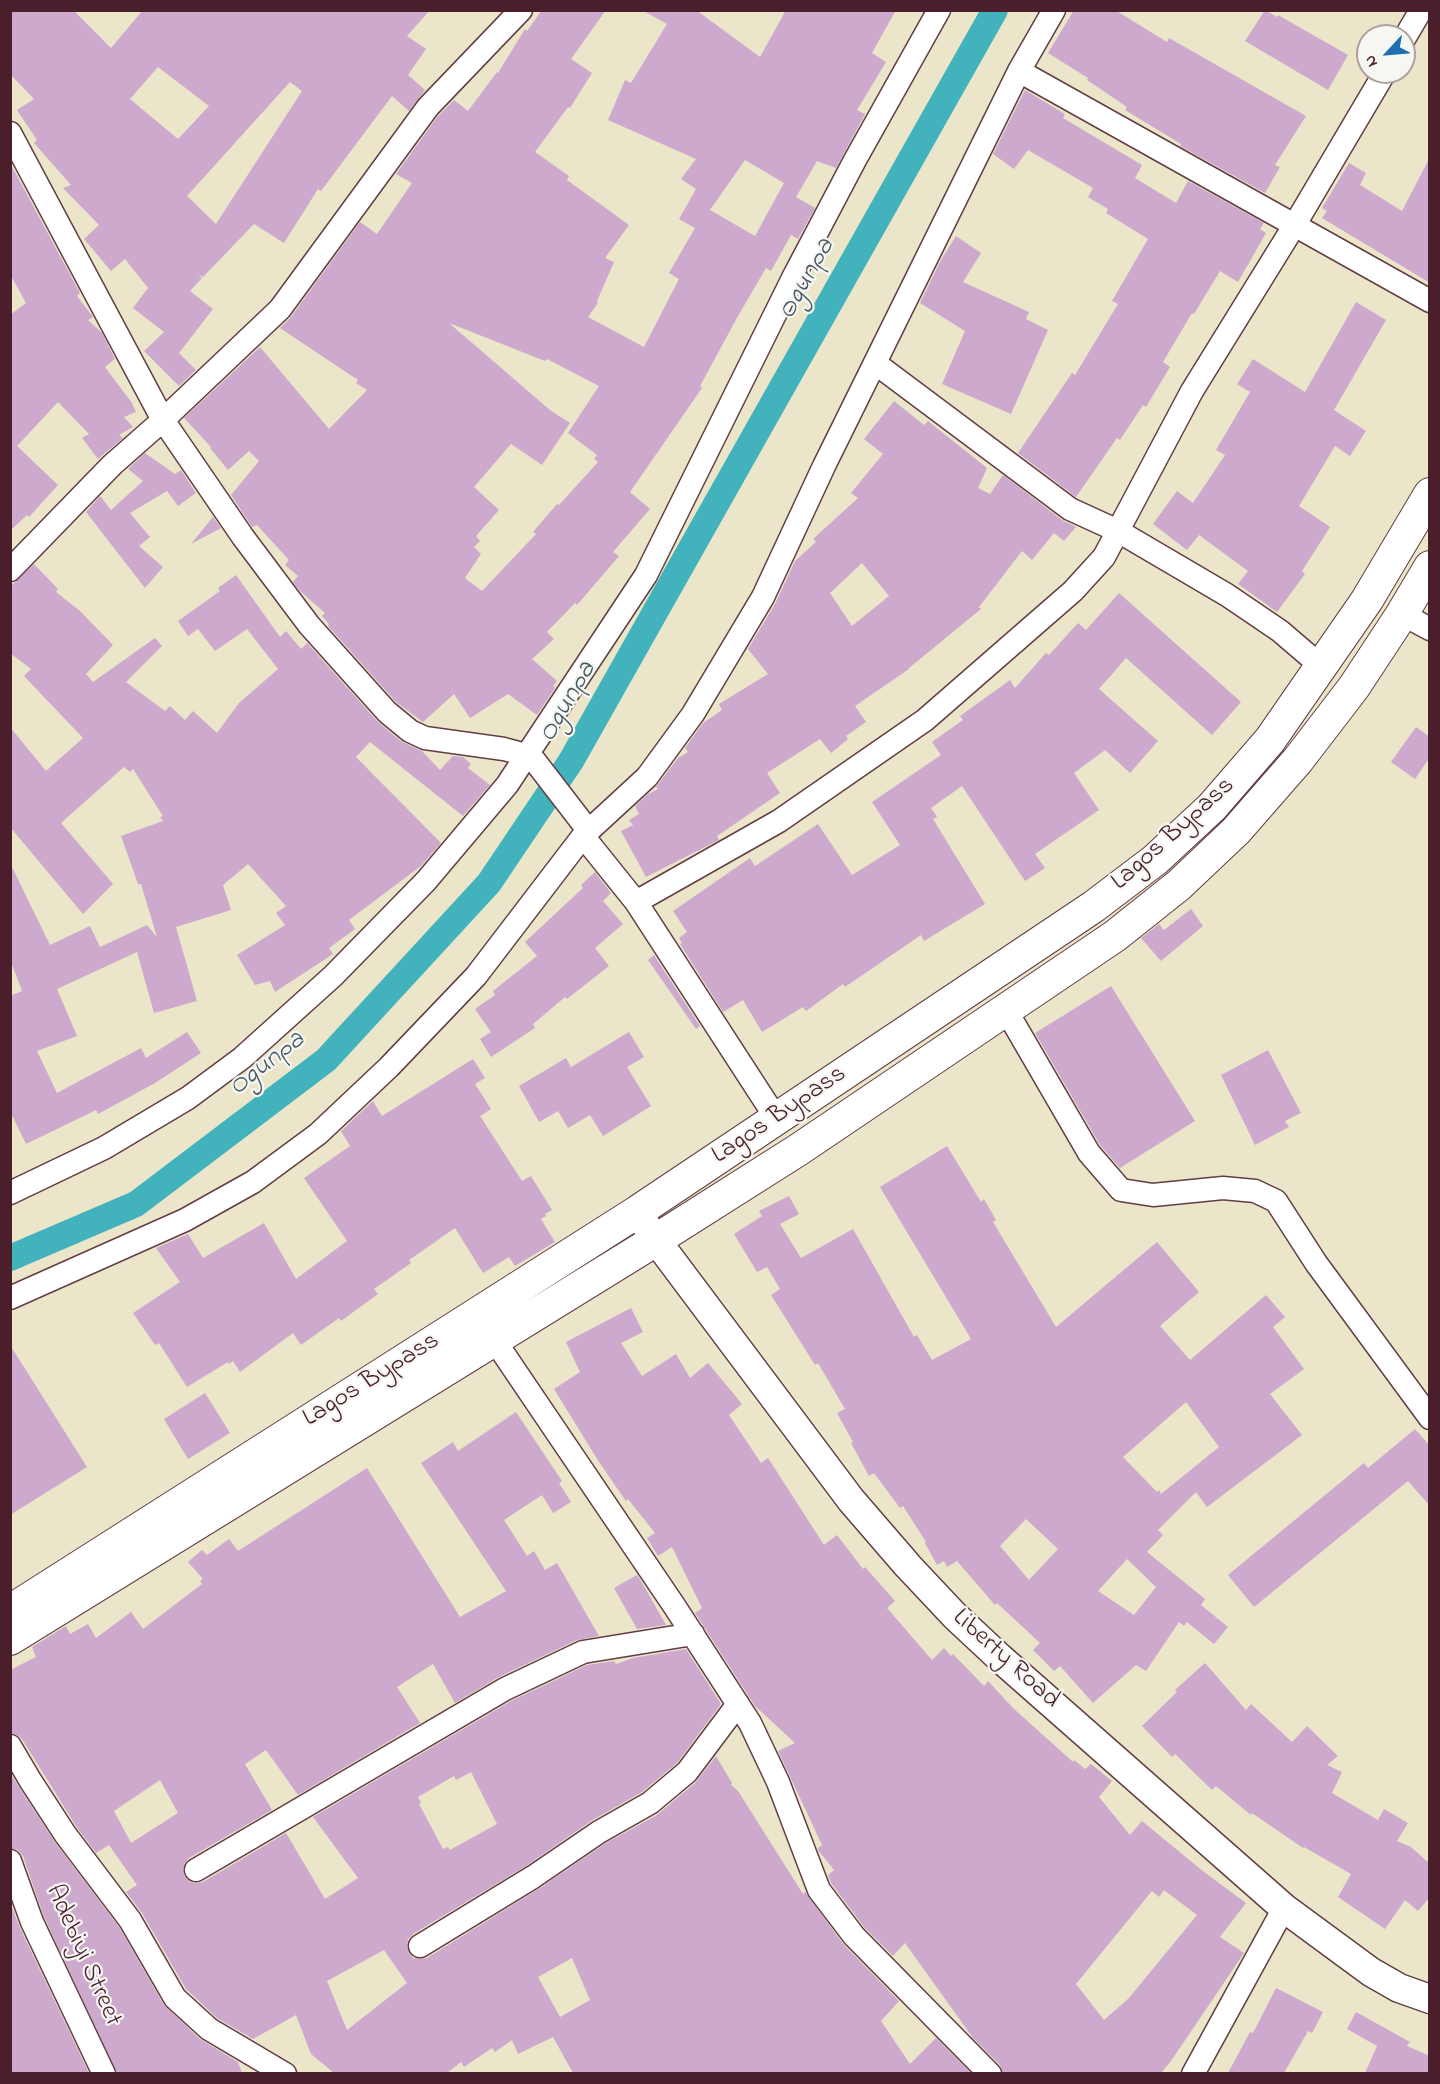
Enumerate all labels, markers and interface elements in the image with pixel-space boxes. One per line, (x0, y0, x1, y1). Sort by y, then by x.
north arrow (1356, 24, 1416, 84)
text: N (1358, 51, 1385, 71)
water label: Ogunpa (773, 234, 843, 326)
water label: Ogunpa (533, 657, 605, 749)
street label: Lagos Bypass (1106, 771, 1242, 899)
water label: Ogunpa (223, 1025, 313, 1105)
street label: Lagos Bypass (707, 1060, 853, 1172)
street label: Lagos Bypass (298, 1327, 446, 1435)
street label: Liberty Road (945, 1604, 1065, 1716)
street label: Adebiyi Street (37, 1880, 127, 2032)

